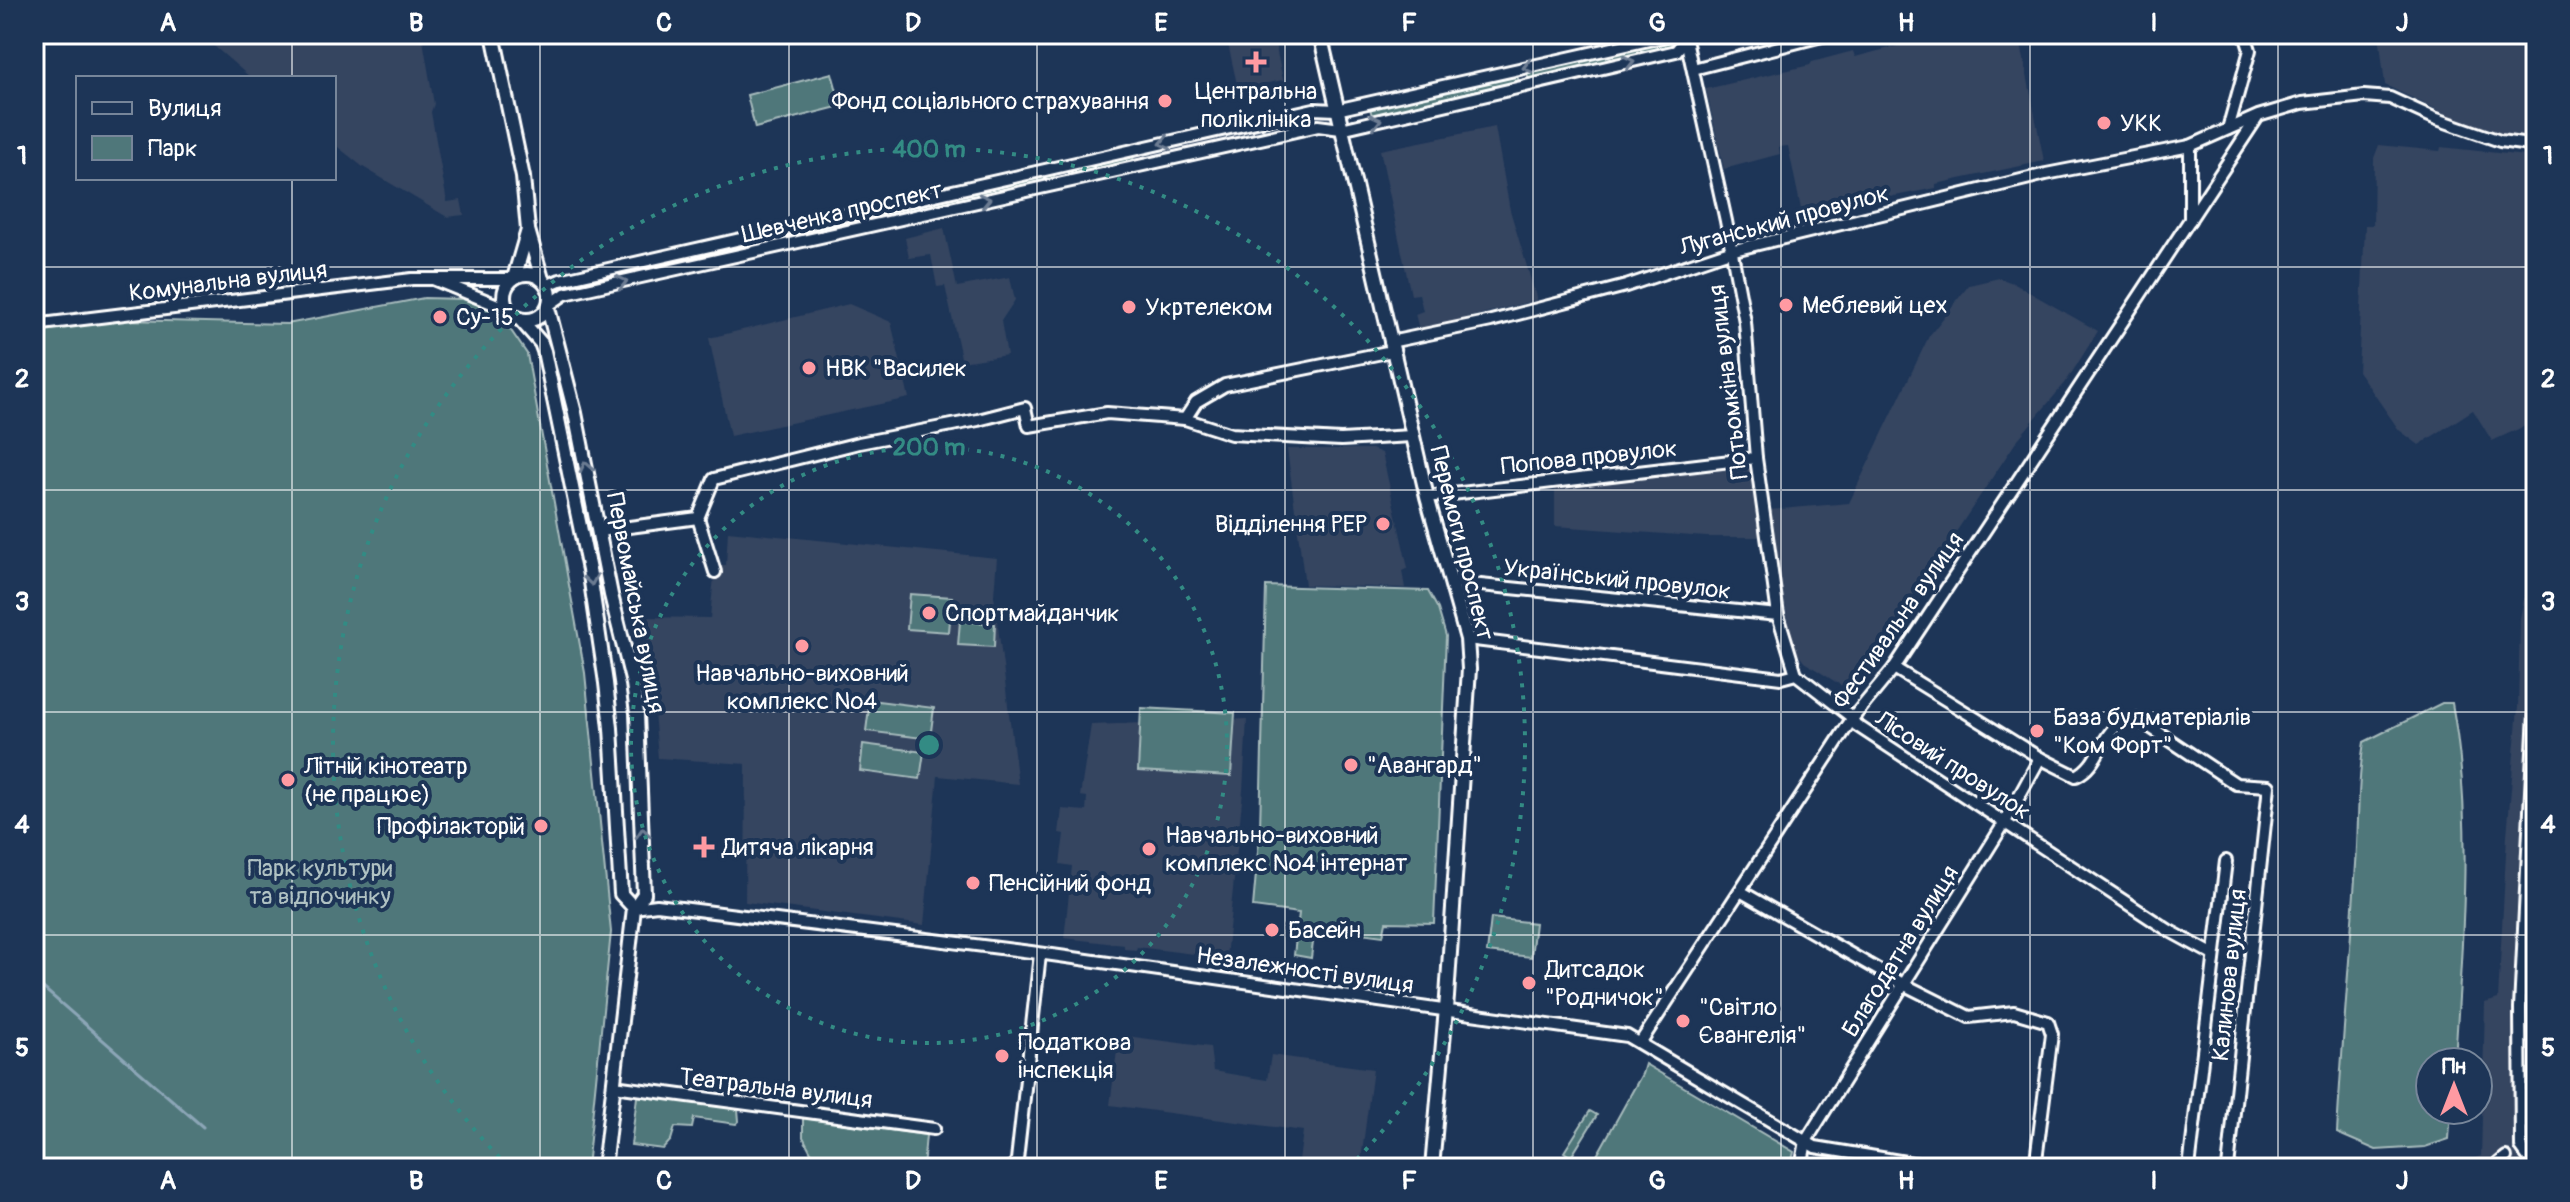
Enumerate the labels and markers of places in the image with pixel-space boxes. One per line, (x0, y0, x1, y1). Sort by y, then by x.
marker: Центральна поліклініка (1245, 51, 1267, 73)
place label: Центральна поліклініка (1195, 77, 1317, 134)
place label: Фонд соціального страхування (831, 87, 1149, 116)
marker: Фонд соціального страхування (1156, 92, 1174, 110)
place label: УКК (2120, 109, 2162, 138)
marker: УКК (2095, 114, 2113, 132)
place label: Меблевий цех (1802, 291, 1947, 320)
place label: Укртелеком (1145, 293, 1273, 322)
marker: Меблевий цех (1777, 296, 1795, 314)
marker: Укртелеком (1120, 298, 1138, 316)
place label: Су-15 (456, 303, 514, 332)
marker: Су-15 (431, 308, 449, 326)
place label: НВК "Василек (825, 354, 967, 383)
marker: НВК "Василек (800, 359, 818, 377)
place label: Відділення РЕР (1215, 510, 1367, 539)
marker: Відділення РЕР (1374, 515, 1392, 533)
place label: Спортмайданчик (945, 599, 1119, 628)
marker: Спортмайданчик (920, 604, 938, 622)
marker: Навчально-виховний комплекс №4 (793, 637, 811, 655)
place label: Навчально-виховний комплекс №4 (695, 659, 909, 716)
place label: База будматеріалів "Ком Форт" (2053, 703, 2251, 760)
marker: База будматеріалів "Ком Форт" (2028, 722, 2046, 740)
centre of rings (915, 731, 943, 759)
place label: "Авангард" (1367, 751, 1482, 780)
place label: Літній кінотеатр (не працює) (303, 752, 468, 809)
marker: "Авангард" (1342, 756, 1360, 774)
marker: Літній кінотеатр (не працює) (279, 771, 297, 789)
place label: Профілакторій (377, 812, 525, 841)
marker: Профілакторій (532, 817, 550, 835)
place label: Навчально-виховний комплекс №4 інтернат (1165, 821, 1407, 878)
place label: Дитяча лікарня (721, 833, 874, 862)
marker: Дитяча лікарня (693, 836, 715, 858)
marker: Навчально-виховний комплекс №4 інтернат (1140, 840, 1158, 858)
place label: Пенсійний фонд (989, 869, 1151, 898)
marker: Пенсійний фонд (964, 874, 982, 892)
place label: Басейн (1288, 916, 1361, 945)
marker: Басейн (1263, 921, 1281, 939)
place label: Дитсадок "Родничок" (1544, 955, 1664, 1012)
marker: Дитсадок "Родничок" (1520, 974, 1538, 992)
place label: "Світло Євангелія" (1699, 993, 1806, 1050)
marker: "Світло Євангелія" (1674, 1012, 1692, 1030)
place label: Податкова інспекція (1018, 1028, 1131, 1085)
marker: Податкова інспекція (993, 1047, 1011, 1065)

